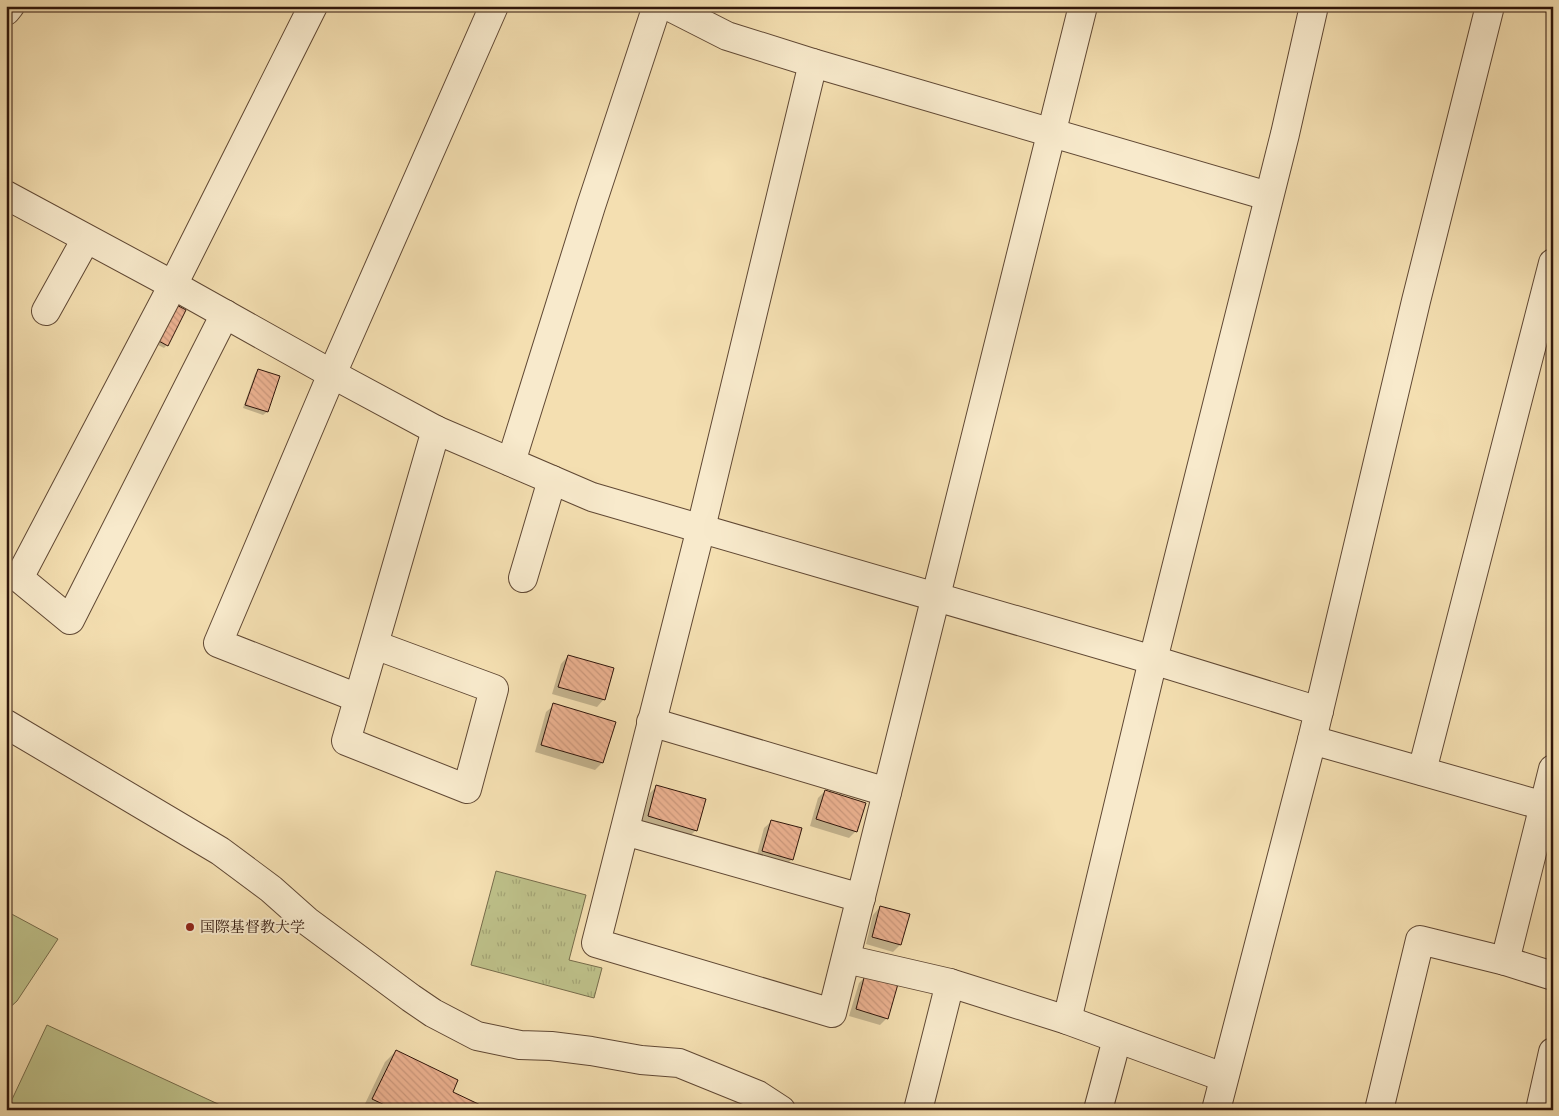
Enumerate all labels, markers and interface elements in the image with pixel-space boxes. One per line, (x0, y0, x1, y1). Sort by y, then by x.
place label: 国際基督教大学 (200, 917, 305, 937)
marker: 国際基督教大学 (184, 921, 196, 933)

